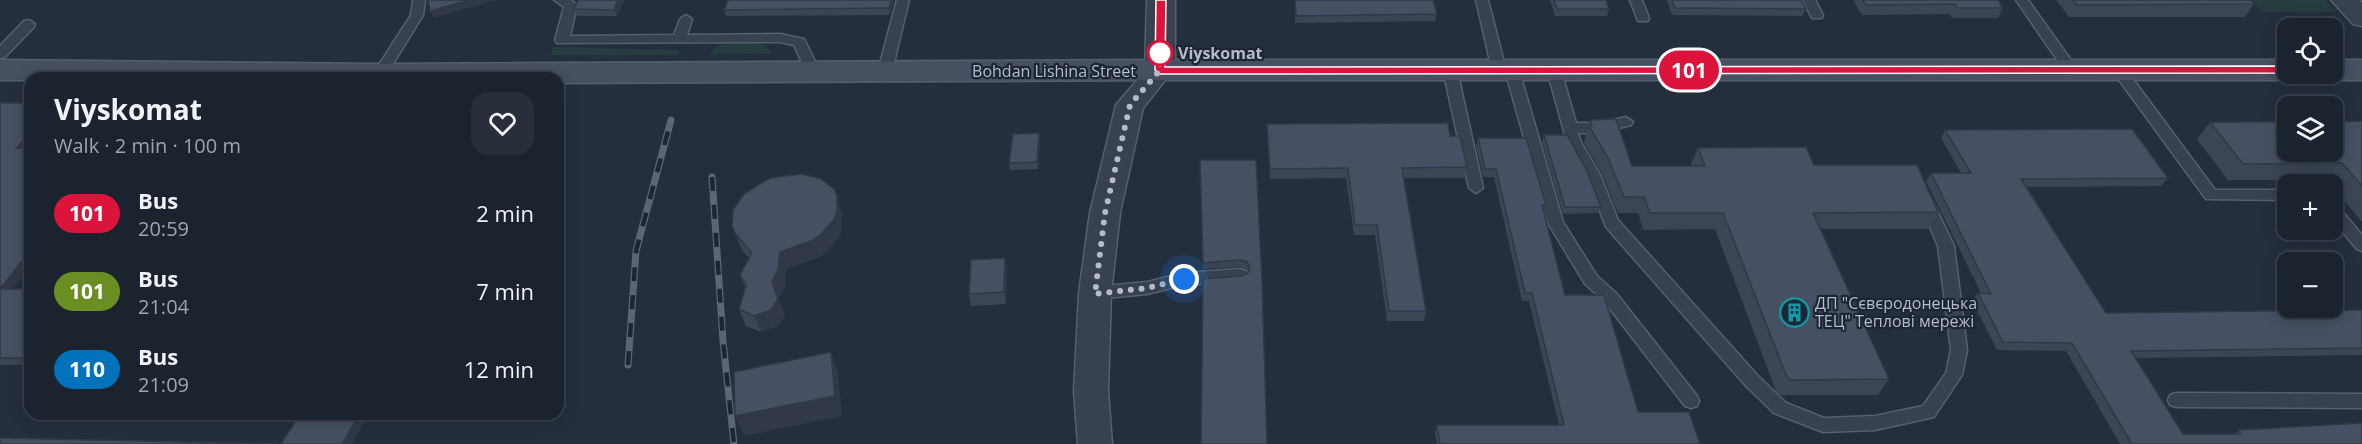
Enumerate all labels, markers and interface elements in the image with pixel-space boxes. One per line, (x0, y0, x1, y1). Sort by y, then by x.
map controls (2277, 18, 2343, 318)
button: locate (2277, 18, 2343, 84)
marker: Viyskomat (1147, 40, 1173, 66)
place label: Viyskomat (1178, 42, 1263, 64)
line badge: 101 (1654, 50, 1724, 90)
text: 101 (1671, 56, 1707, 84)
street label: Bohdan Lishina Street (972, 60, 1136, 82)
text: Viyskomat (54, 90, 202, 128)
button: heart (471, 92, 534, 155)
button: layers (2277, 96, 2343, 162)
text: Walk · 2 min · 100 m (54, 132, 241, 159)
button: + (2277, 174, 2343, 240)
text: Bus (138, 185, 178, 215)
text: 2 min (476, 198, 534, 228)
text: 101 (69, 199, 105, 227)
text: 20:59 (138, 215, 189, 242)
button: − (2277, 252, 2343, 318)
text: Bus (138, 263, 178, 293)
your location (1169, 264, 1199, 294)
text: 7 min (476, 276, 534, 306)
text: 101 (69, 277, 105, 305)
place label: ДП "Сєвєродонецька ТЕЦ" Теплові мережі (1815, 292, 1977, 332)
text: 21:04 (138, 293, 189, 320)
building icon: ДП "Сєвєродонецька ТЕЦ" Теплові мережі (1778, 296, 1810, 328)
text: Bus (138, 341, 178, 371)
text: 12 min (464, 354, 534, 384)
text: 110 (69, 355, 105, 383)
text: 21:09 (138, 371, 189, 398)

